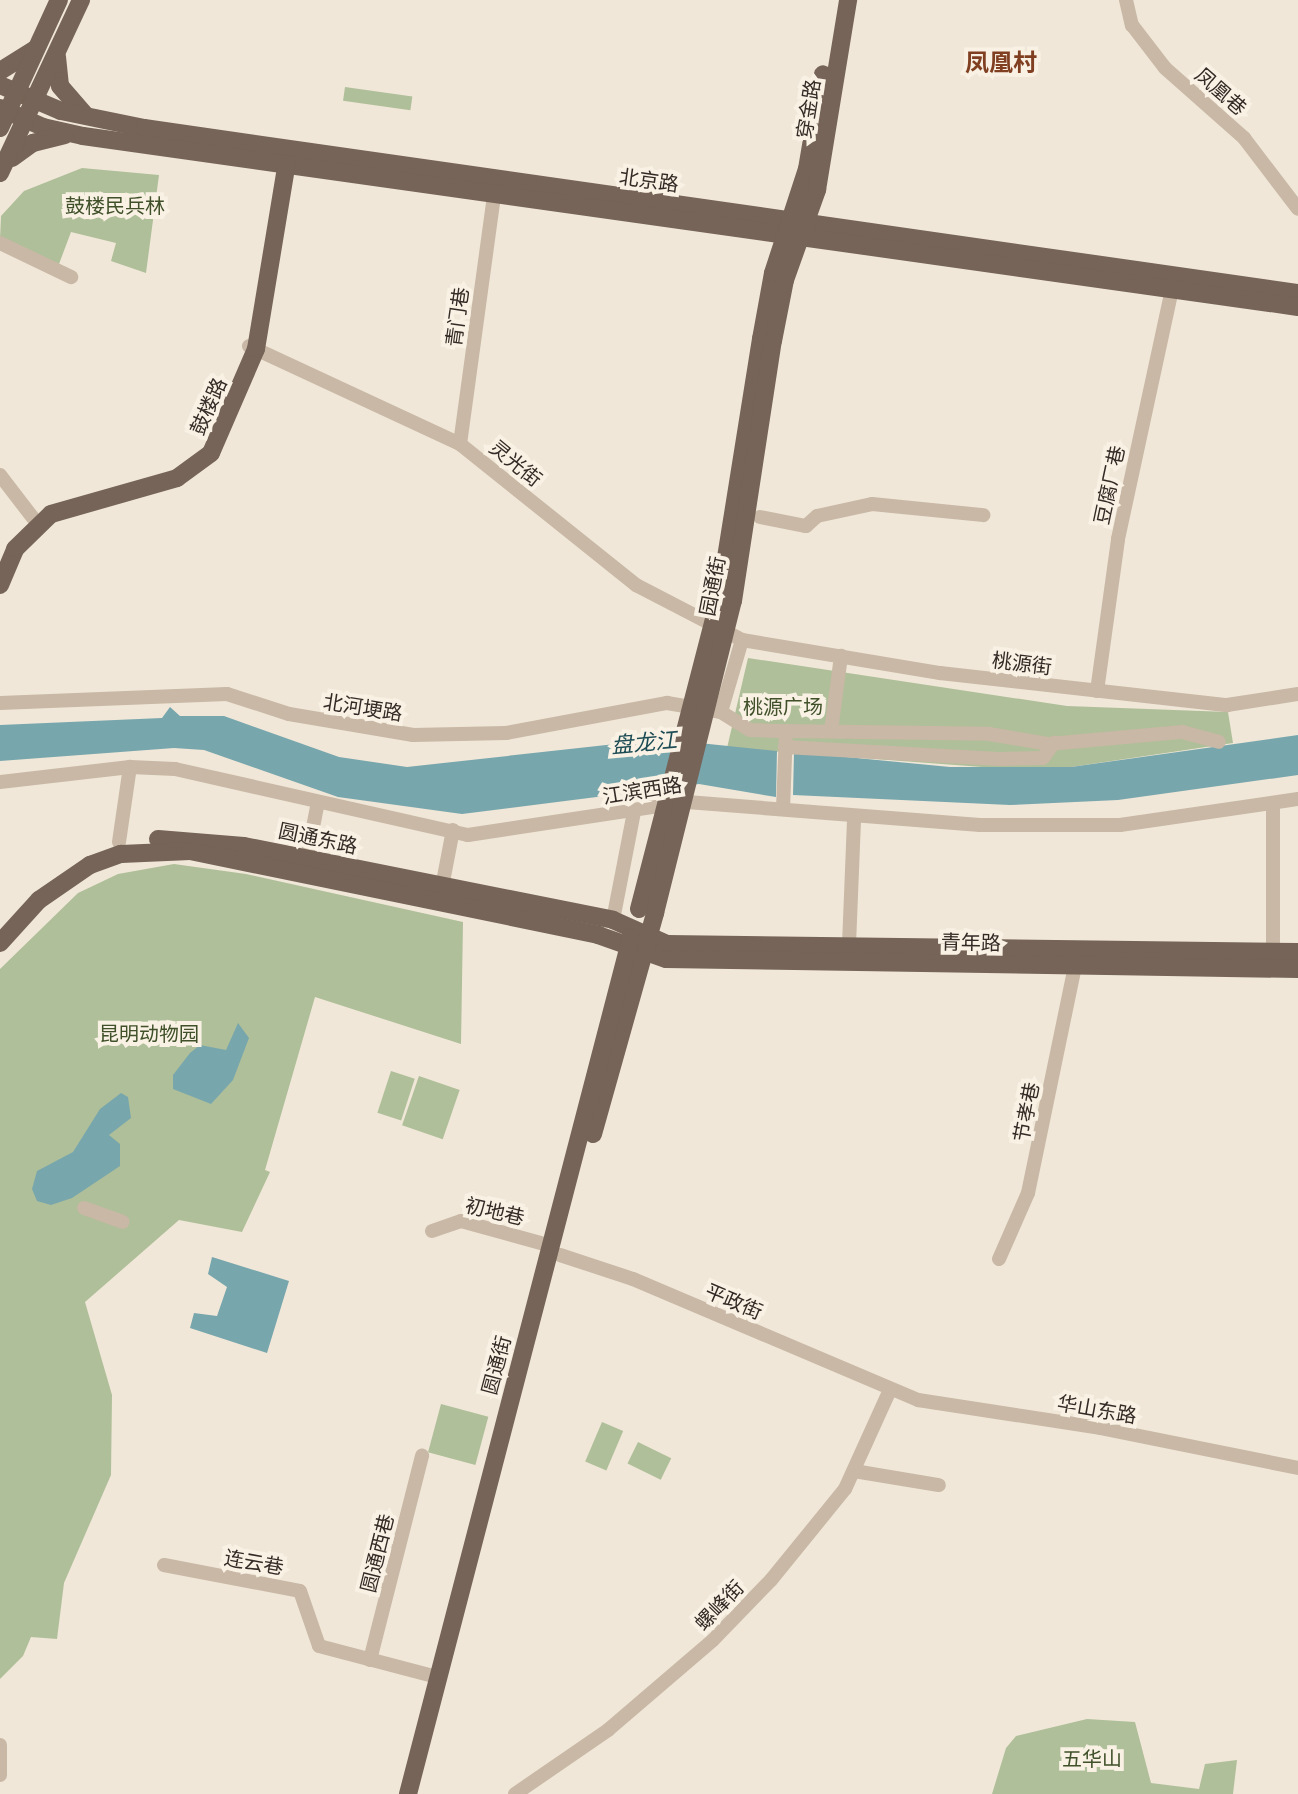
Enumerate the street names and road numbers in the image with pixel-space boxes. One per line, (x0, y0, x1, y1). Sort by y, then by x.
street label: 凤凰巷 (1190, 62, 1252, 120)
street label: 穿金路 (791, 77, 825, 141)
street label: 北京路 (618, 164, 680, 196)
street label: 青门巷 (441, 286, 473, 348)
street label: 鼓楼路 (185, 374, 231, 438)
street label: 灵光街 (485, 435, 547, 491)
street label: 豆腐厂巷 (1089, 443, 1129, 527)
street label: 园通街 (694, 554, 730, 618)
street label: 桃源街 (991, 647, 1053, 679)
street label: 北河埂路 (322, 689, 404, 725)
street label: 江滨西路 (601, 772, 683, 808)
street label: 圆通东路 (276, 818, 360, 858)
street label: 青年路 (941, 929, 1001, 955)
street label: 节孝巷 (1008, 1080, 1044, 1144)
street label: 初地巷 (463, 1193, 527, 1229)
street label: 平政街 (702, 1278, 766, 1324)
street label: 圆通街 (477, 1333, 515, 1397)
street label: 华山东路 (1056, 1390, 1138, 1428)
street label: 圆通西巷 (356, 1511, 398, 1595)
street label: 连云巷 (222, 1545, 286, 1579)
street label: 螺峰街 (690, 1575, 748, 1635)

